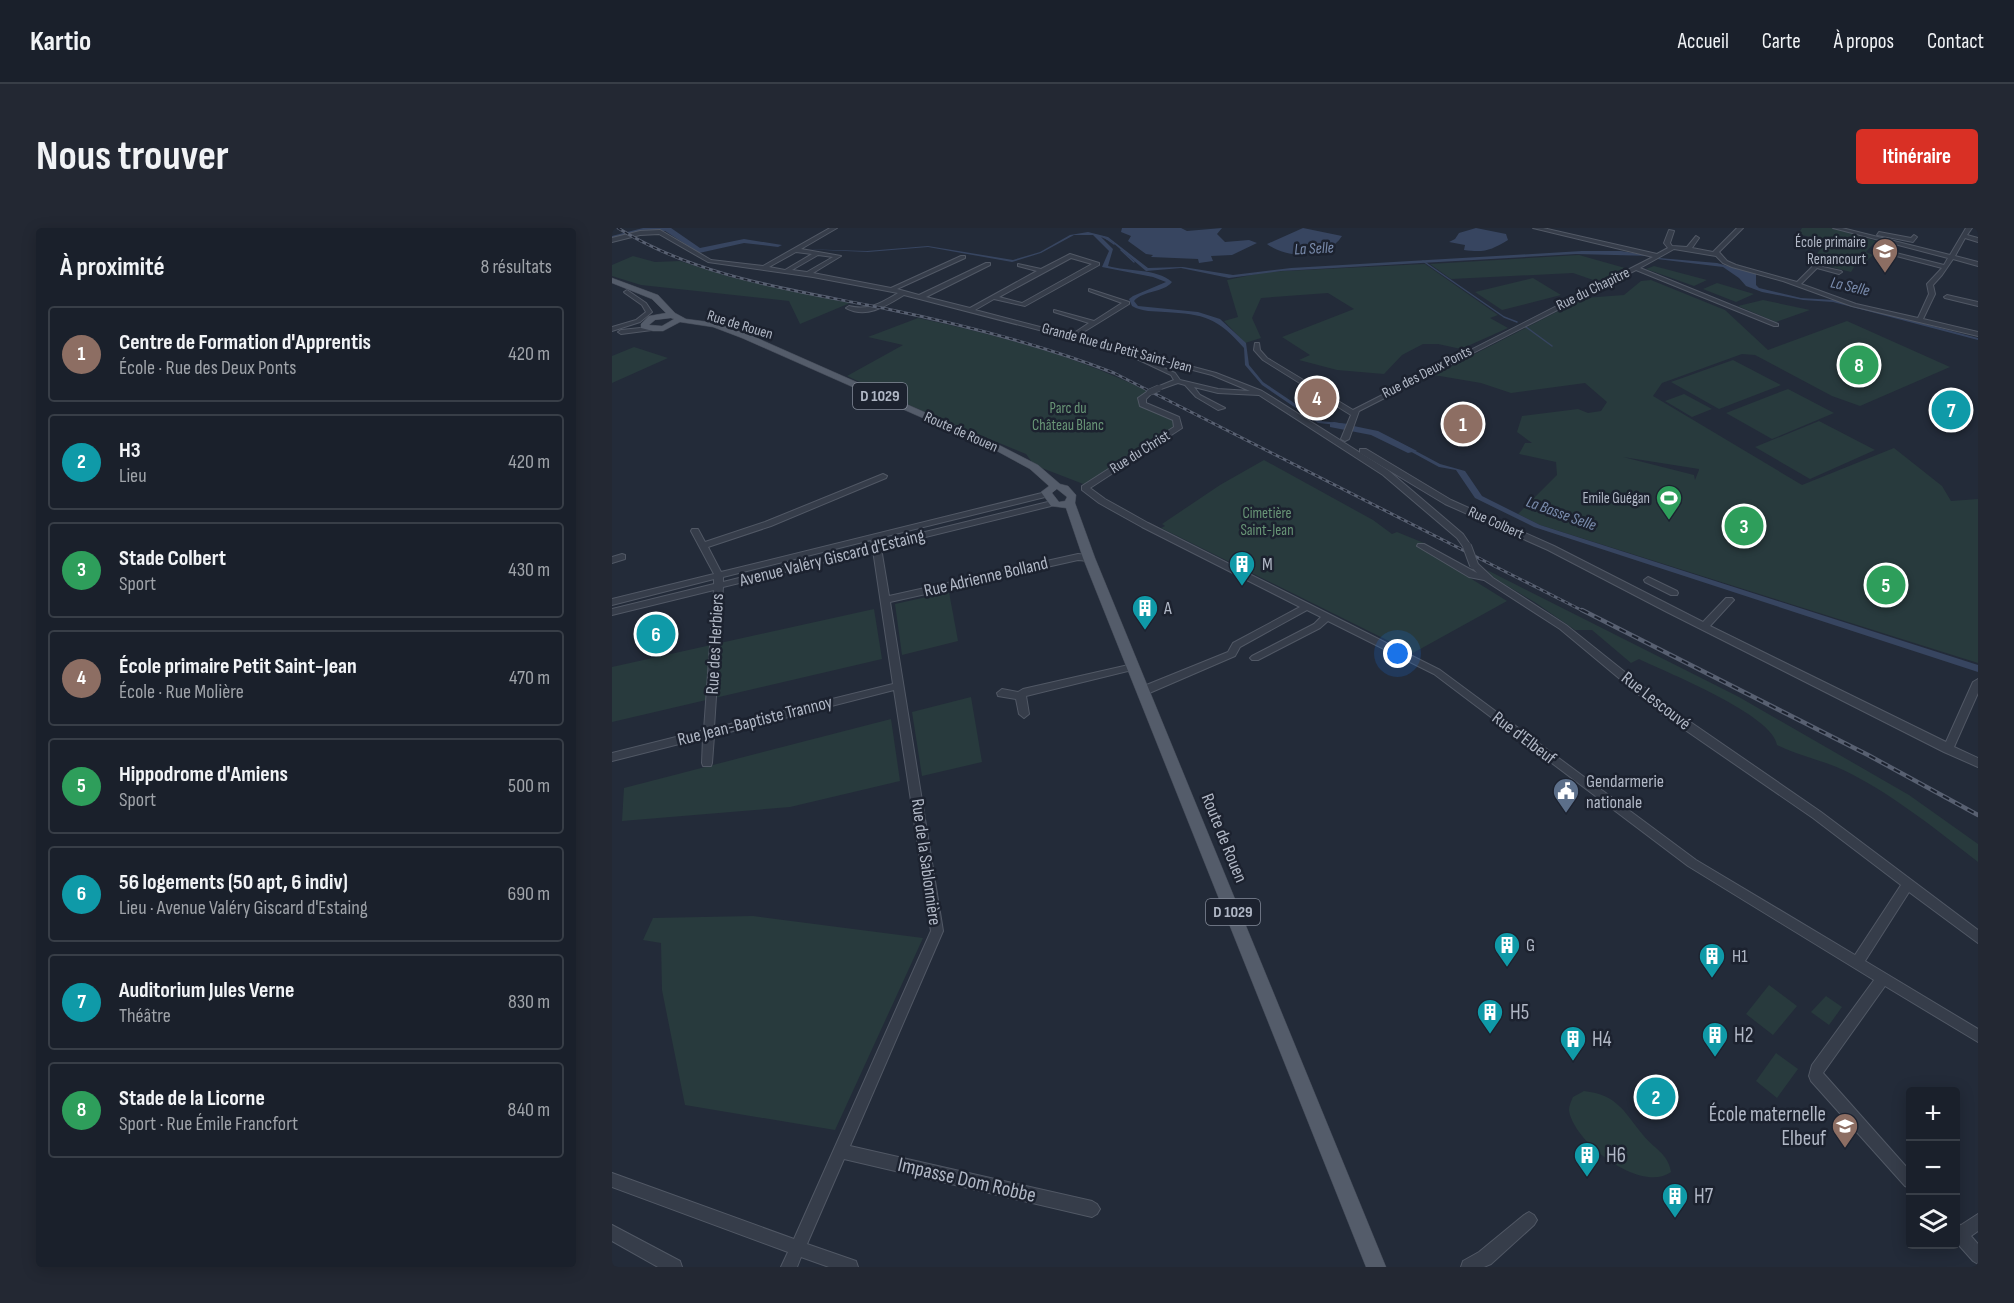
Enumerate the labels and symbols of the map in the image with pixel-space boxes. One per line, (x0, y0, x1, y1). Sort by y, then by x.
place label: École primaire Renancourt (1795, 233, 1866, 269)
school or university icon: École primaire Renancourt (1870, 236, 1900, 274)
water label: La Selle (1294, 238, 1334, 260)
street label: Rue du Chapitre (1553, 263, 1633, 315)
water label: La Selle (1829, 273, 1871, 301)
street label: Rue de Rouen (705, 306, 775, 344)
street label: Grande Rue du Petit Saint-Jean (1040, 319, 1194, 377)
street label: Rue des Deux Ponts (1379, 341, 1475, 403)
pin: 8 (1840, 342, 1878, 388)
pin: 4 (1298, 376, 1336, 420)
road number: D 1029 (853, 383, 907, 409)
pin: 7 (1932, 388, 1970, 432)
park label: Parc du Château Blanc (1032, 399, 1104, 435)
pin: 1 (1444, 402, 1482, 446)
street label: Route de Rouen (921, 407, 1001, 457)
street label: Rue du Christ (1106, 426, 1174, 478)
sports icon: Emile Guégan (1654, 483, 1684, 521)
place label: Emile Guégan (1582, 489, 1650, 508)
water label: La Basse Selle (1523, 493, 1599, 535)
street label: Rue Colbert (1465, 502, 1527, 544)
park label: Cimetière Saint-Jean (1240, 504, 1294, 540)
pin: 3 (1724, 504, 1764, 548)
street label: Avenue Valéry Giscard d'Estaing (736, 525, 927, 591)
building icon: M (1227, 549, 1257, 587)
street label: Rue Adrienne Bolland (922, 553, 1050, 601)
place label: M (1262, 554, 1273, 575)
pin: 5 (1866, 562, 1906, 608)
street label: Rue des Herbiers (702, 593, 728, 695)
building icon: A (1130, 593, 1160, 631)
place label: A (1163, 598, 1172, 619)
pin: 6 (636, 612, 675, 656)
your location (1383, 639, 1412, 668)
street label: Rue Lescouvé (1617, 667, 1695, 735)
street label: Rue Jean-Baptiste Trannoy (675, 692, 835, 750)
street label: Rue d'Elbeuf (1488, 707, 1561, 769)
place label: Gendarmerie nationale (1586, 771, 1664, 813)
public building icon: Gendarmerie nationale (1551, 776, 1581, 814)
street label: Route de Rouen (1197, 790, 1251, 886)
street label: Rue de la Sablonnière (907, 797, 945, 927)
road number: D 1029 (1206, 899, 1260, 925)
building icon: G (1492, 930, 1522, 968)
place label: G (1526, 935, 1535, 956)
building icon: H1 (1697, 941, 1727, 979)
place label: H1 (1732, 946, 1748, 967)
building icon: H5 (1475, 997, 1505, 1035)
place label: H5 (1510, 1000, 1529, 1025)
building icon: H2 (1700, 1020, 1730, 1058)
place label: H2 (1734, 1023, 1753, 1048)
building icon: H4 (1558, 1024, 1588, 1062)
place label: H4 (1592, 1027, 1612, 1052)
pin: 2 (1636, 1074, 1676, 1120)
place label: École maternelle Elbeuf (1709, 1102, 1827, 1151)
school or university icon: École maternelle Elbeuf (1830, 1111, 1860, 1149)
building icon: H6 (1572, 1140, 1602, 1178)
place label: H6 (1606, 1143, 1626, 1168)
street label: Impasse Dom Robbe (895, 1152, 1039, 1208)
building icon: H7 (1660, 1181, 1690, 1219)
place label: H7 (1694, 1184, 1714, 1209)

